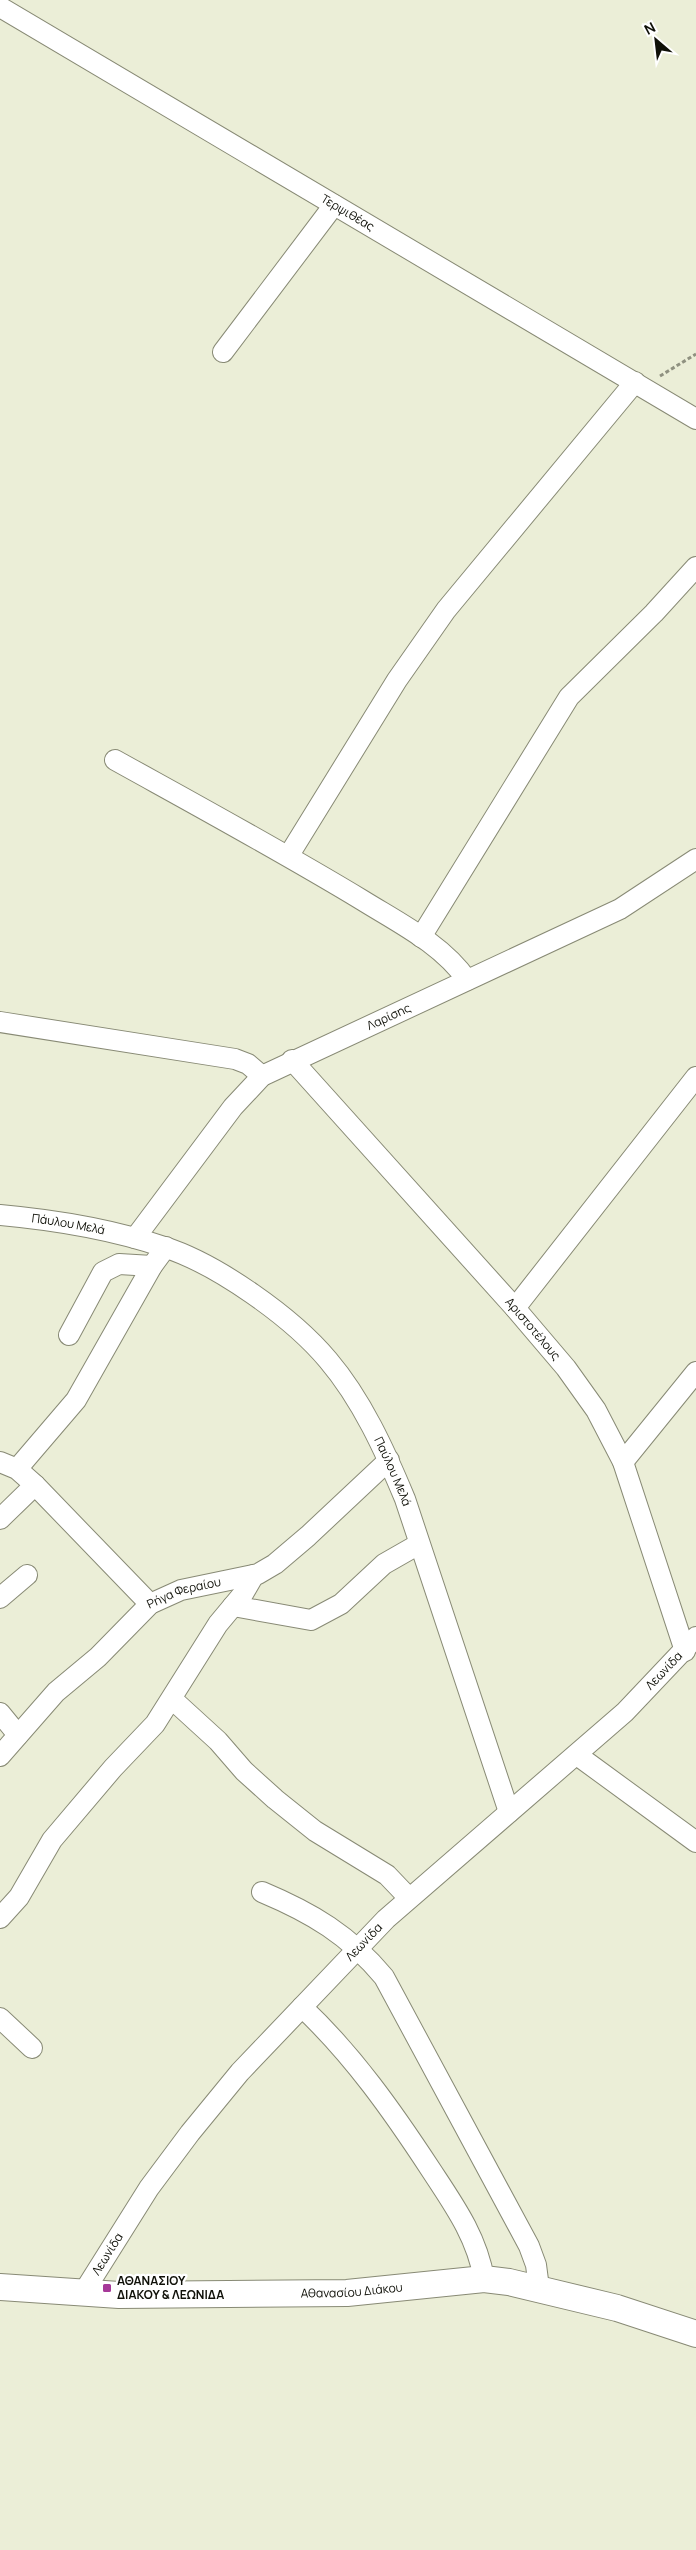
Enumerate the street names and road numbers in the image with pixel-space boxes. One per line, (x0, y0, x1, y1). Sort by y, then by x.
street label: Τερψιθέας (318, 190, 378, 235)
street label: Λαρίσης (364, 999, 414, 1034)
street label: Πάυλου Μελά (31, 1209, 107, 1238)
street label: Αριστοτέλους (501, 1294, 565, 1364)
street label: Παύλου Μελά (370, 1434, 416, 1508)
street label: Ρήγα Φεραίου (144, 1573, 222, 1612)
street label: Λεωνίδα (641, 1648, 686, 1693)
street label: Λεωνίδα (341, 1919, 386, 1965)
street label: Λεωνίδα (87, 2229, 127, 2278)
street label: Αθανασίου Διάκου (301, 2278, 403, 2301)

